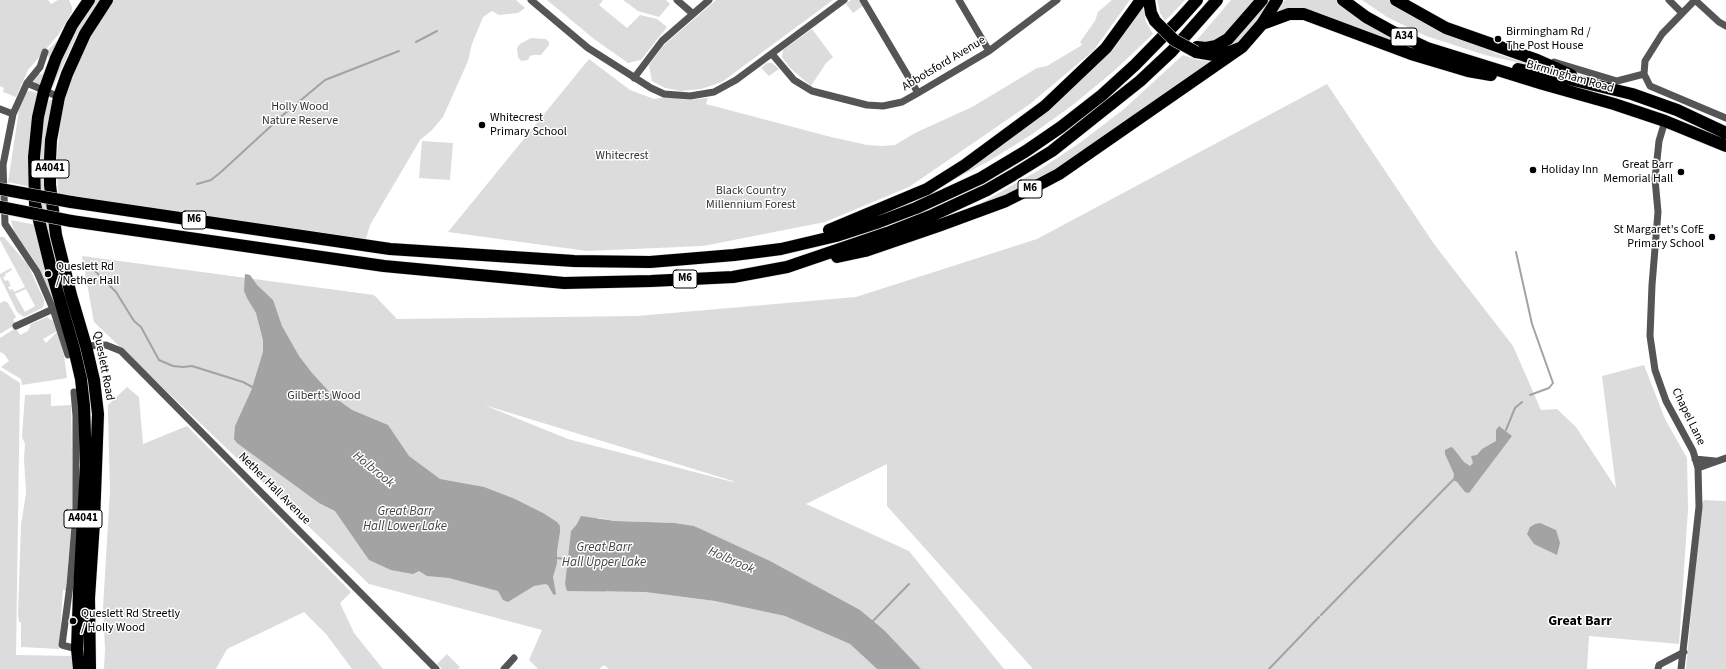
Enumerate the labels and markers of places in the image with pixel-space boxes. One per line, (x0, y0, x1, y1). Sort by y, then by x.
place label: Birmingham Rd / The Post House (1506, 25, 1591, 53)
marker: Birmingham Rd / The Post House (1493, 34, 1503, 44)
place label: Whitecrest Primary School (490, 111, 567, 139)
marker: Whitecrest Primary School (477, 120, 487, 130)
place label: Great Barr Memorial Hall (1603, 158, 1673, 186)
place label: Holiday Inn (1541, 163, 1598, 177)
marker: Holiday Inn (1528, 165, 1538, 175)
marker: Great Barr Memorial Hall (1676, 167, 1686, 177)
place label: St Margaret's CofE Primary School (1613, 223, 1704, 251)
marker: St Margaret's CofE Primary School (1707, 232, 1717, 242)
place label: Queslett Rd / Nether Hall (56, 260, 119, 288)
marker: Queslett Rd / Nether Hall (43, 269, 53, 279)
place label: Queslett Rd Streetly / Holly Wood (81, 607, 180, 635)
marker: Queslett Rd Streetly / Holly Wood (68, 616, 78, 626)

